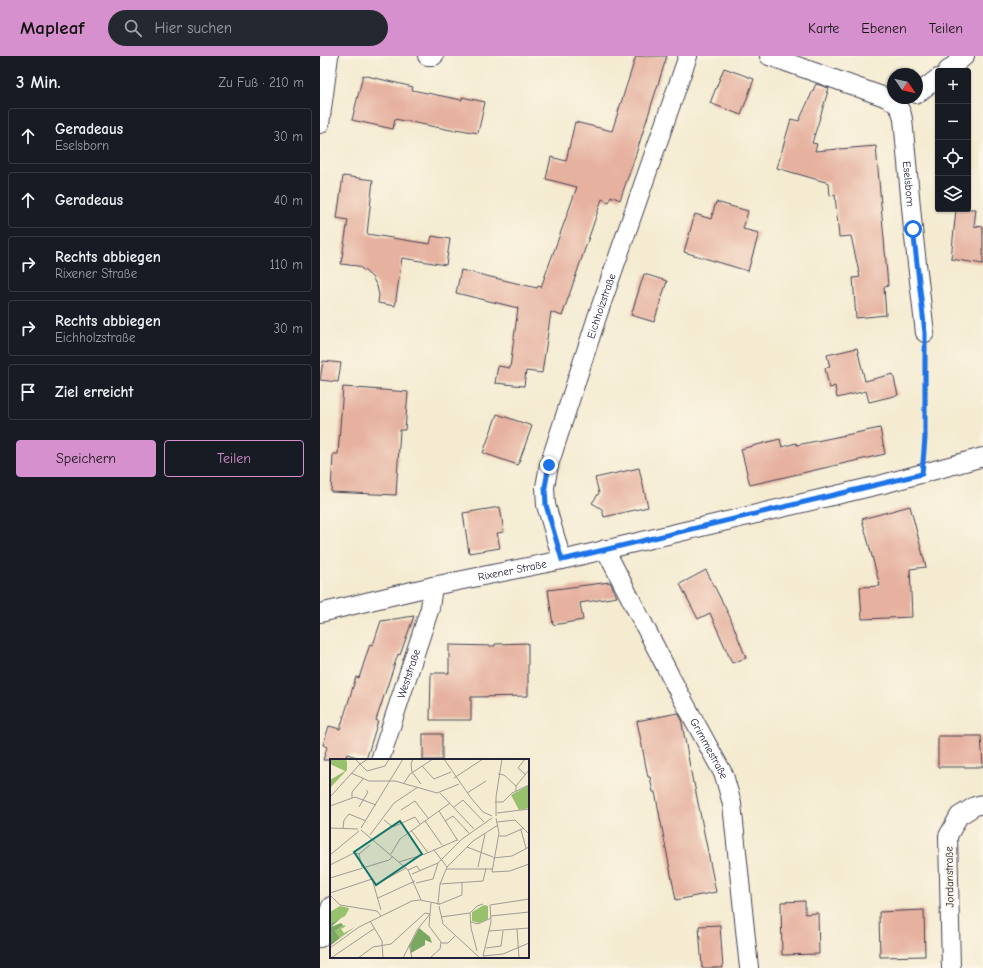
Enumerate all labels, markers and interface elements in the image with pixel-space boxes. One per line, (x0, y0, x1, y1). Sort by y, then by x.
search box (108, 10, 388, 46)
text: Mapleaf (20, 17, 84, 39)
icon: search (122, 17, 144, 39)
text: Hier suchen (154, 19, 232, 37)
text: Karte (808, 20, 839, 37)
text: Ebenen (861, 20, 907, 37)
text: Teilen (929, 20, 963, 37)
north arrow (887, 68, 923, 104)
map controls (935, 68, 971, 212)
button: + (935, 68, 971, 104)
text: 3 Min. (16, 73, 61, 92)
text: Zu Fuß · 210 m (219, 75, 304, 90)
button: − (935, 104, 971, 140)
text: Geradeaus (55, 120, 123, 138)
icon: ahead (17, 125, 39, 147)
text: 30 m (273, 129, 303, 144)
text: Eselsborn (55, 138, 109, 153)
button: locate (935, 140, 971, 176)
street label: Eselsborn (900, 161, 917, 207)
button: layers (935, 176, 971, 212)
icon: ahead (17, 189, 39, 211)
text: Geradeaus (55, 191, 123, 209)
text: 40 m (274, 193, 303, 208)
route start (904, 220, 922, 238)
text: Rechts abbiegen (55, 248, 161, 266)
icon: right (17, 253, 39, 275)
text: 110 m (270, 257, 303, 272)
text: Rixener Straße (55, 266, 137, 281)
street label: Eichholzstraße (584, 271, 619, 340)
text: Rechts abbiegen (55, 312, 161, 330)
icon: right (17, 317, 39, 339)
text: 30 m (273, 321, 303, 336)
text: Eichholzstraße (55, 330, 135, 345)
icon: arrive (17, 381, 39, 403)
text: Ziel erreicht (55, 383, 133, 401)
button: Speichern (16, 440, 156, 477)
button: Teilen (164, 440, 304, 477)
route end (540, 456, 558, 474)
street label: Rixener Straße (477, 557, 548, 584)
street label: Weststraße (395, 647, 423, 700)
street label: Grimmestraße (687, 716, 731, 780)
inset map (330, 759, 529, 958)
street label: Jordanstraße (942, 846, 957, 908)

